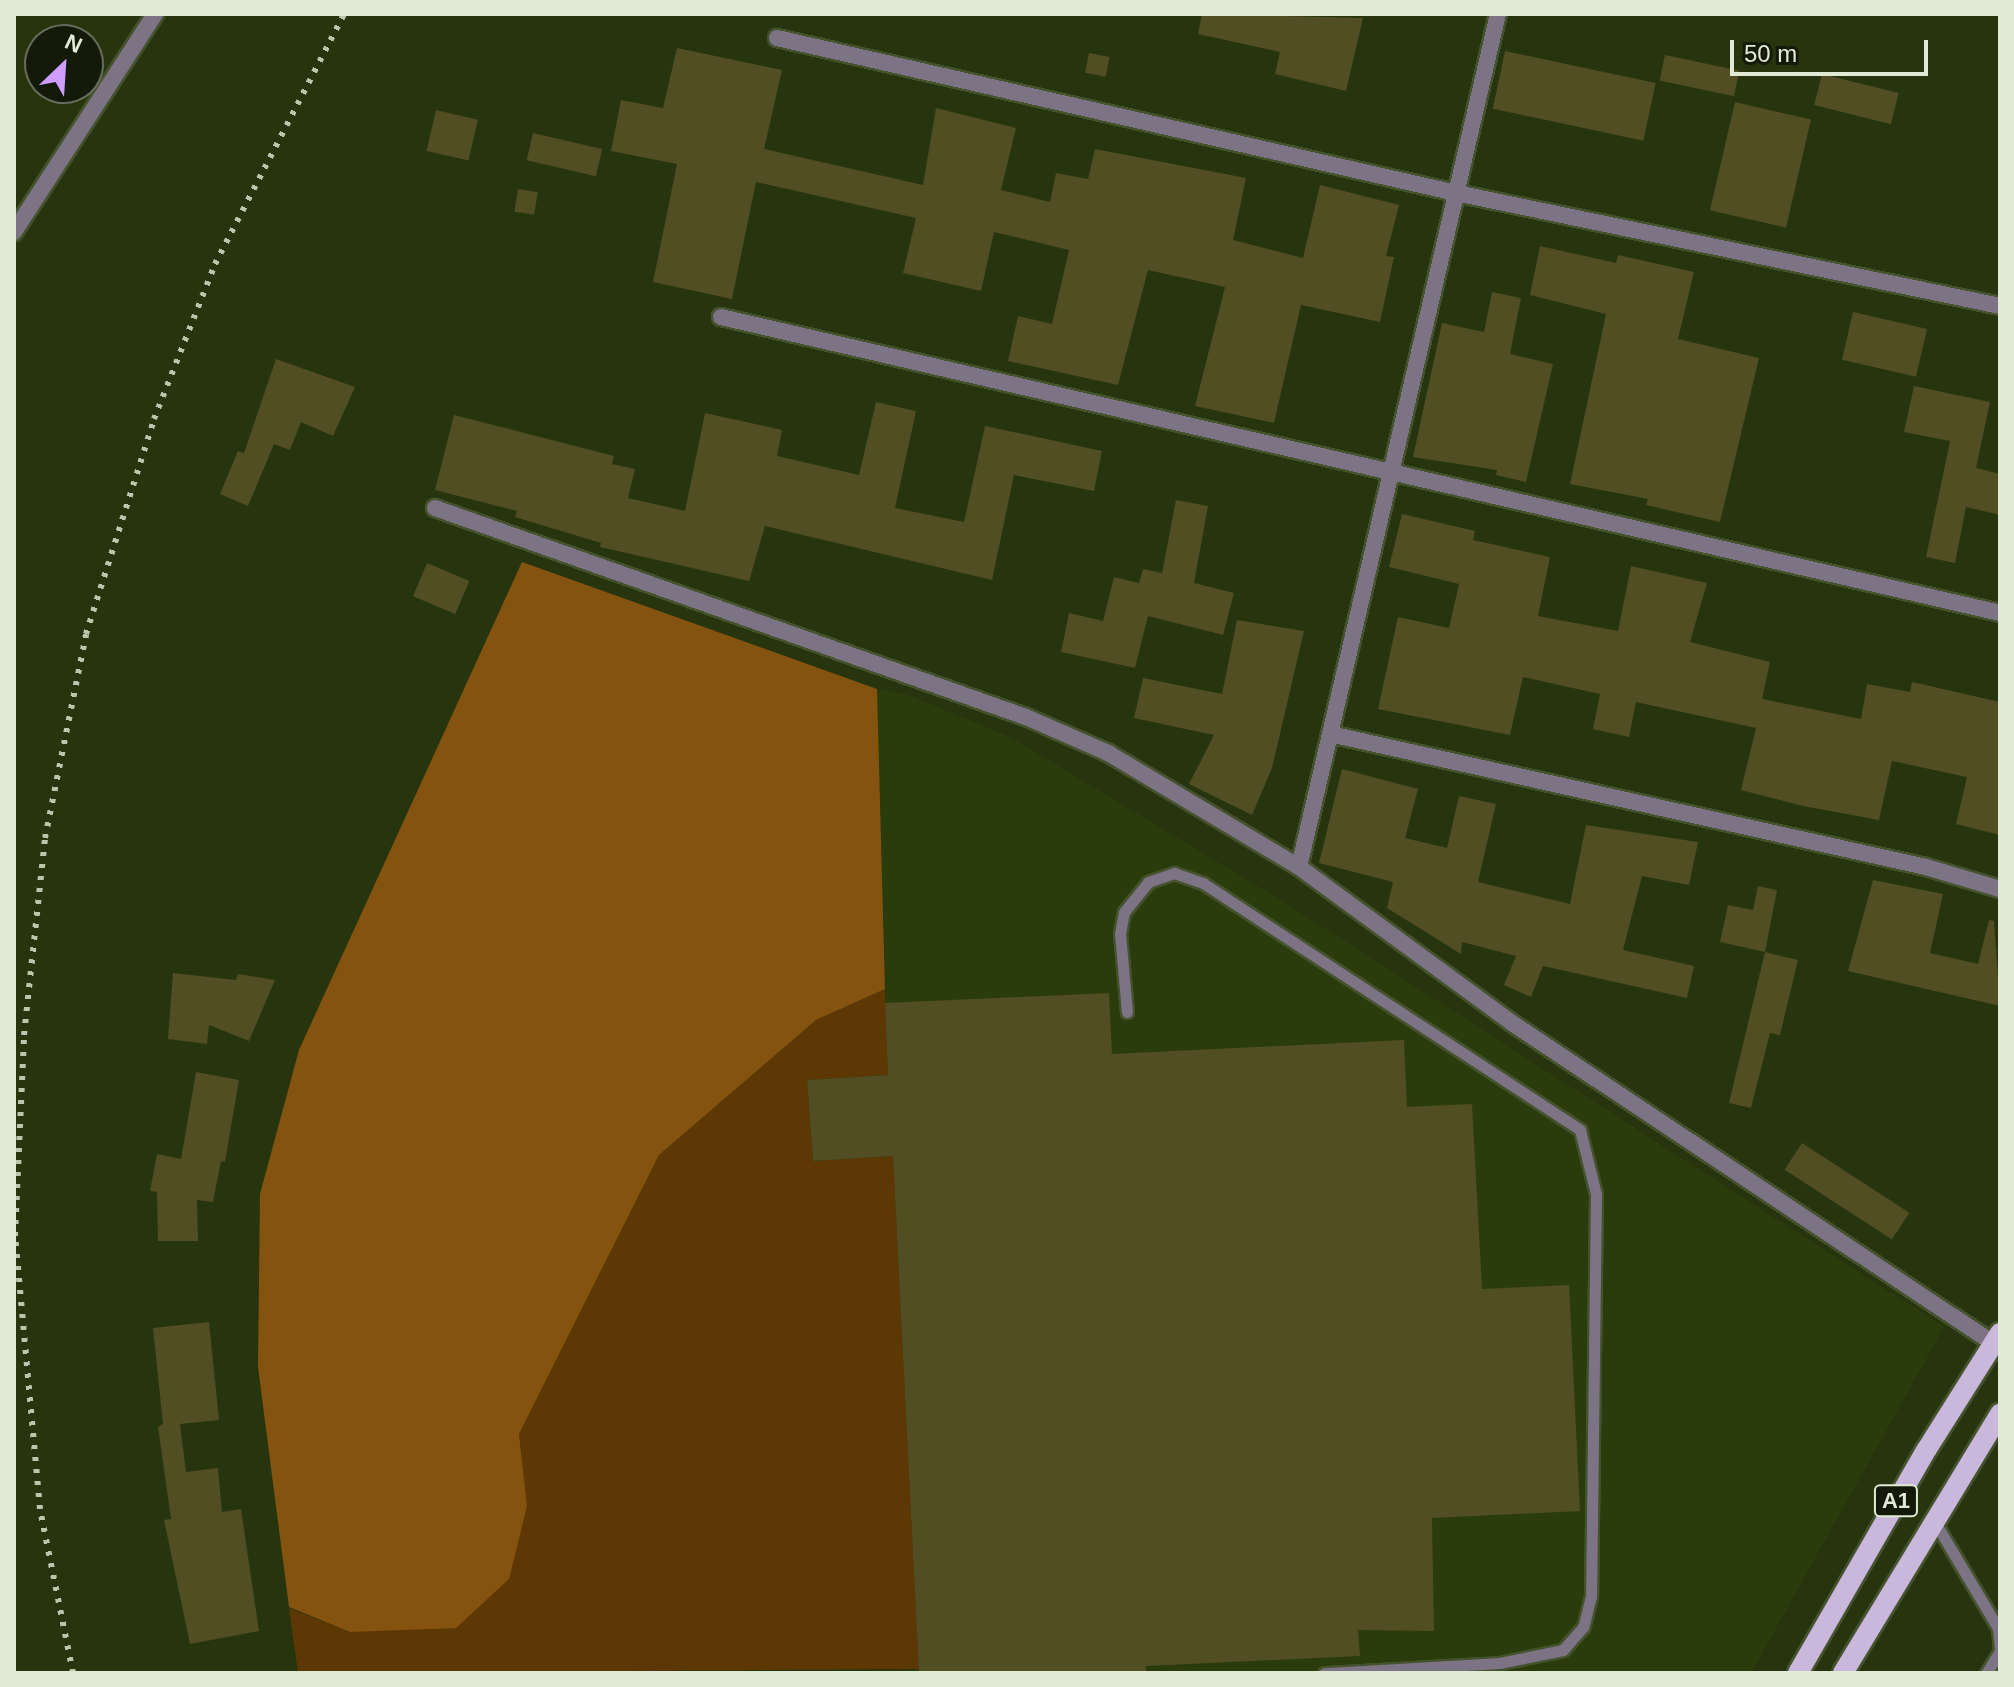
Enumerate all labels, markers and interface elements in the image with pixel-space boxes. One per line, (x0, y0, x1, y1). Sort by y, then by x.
north arrow (24, 24, 104, 104)
scale bar (1734, 24, 1932, 74)
text: N (61, 29, 86, 58)
text: 50 m (1744, 40, 1797, 67)
road number: A1 (1872, 1483, 1920, 1519)

